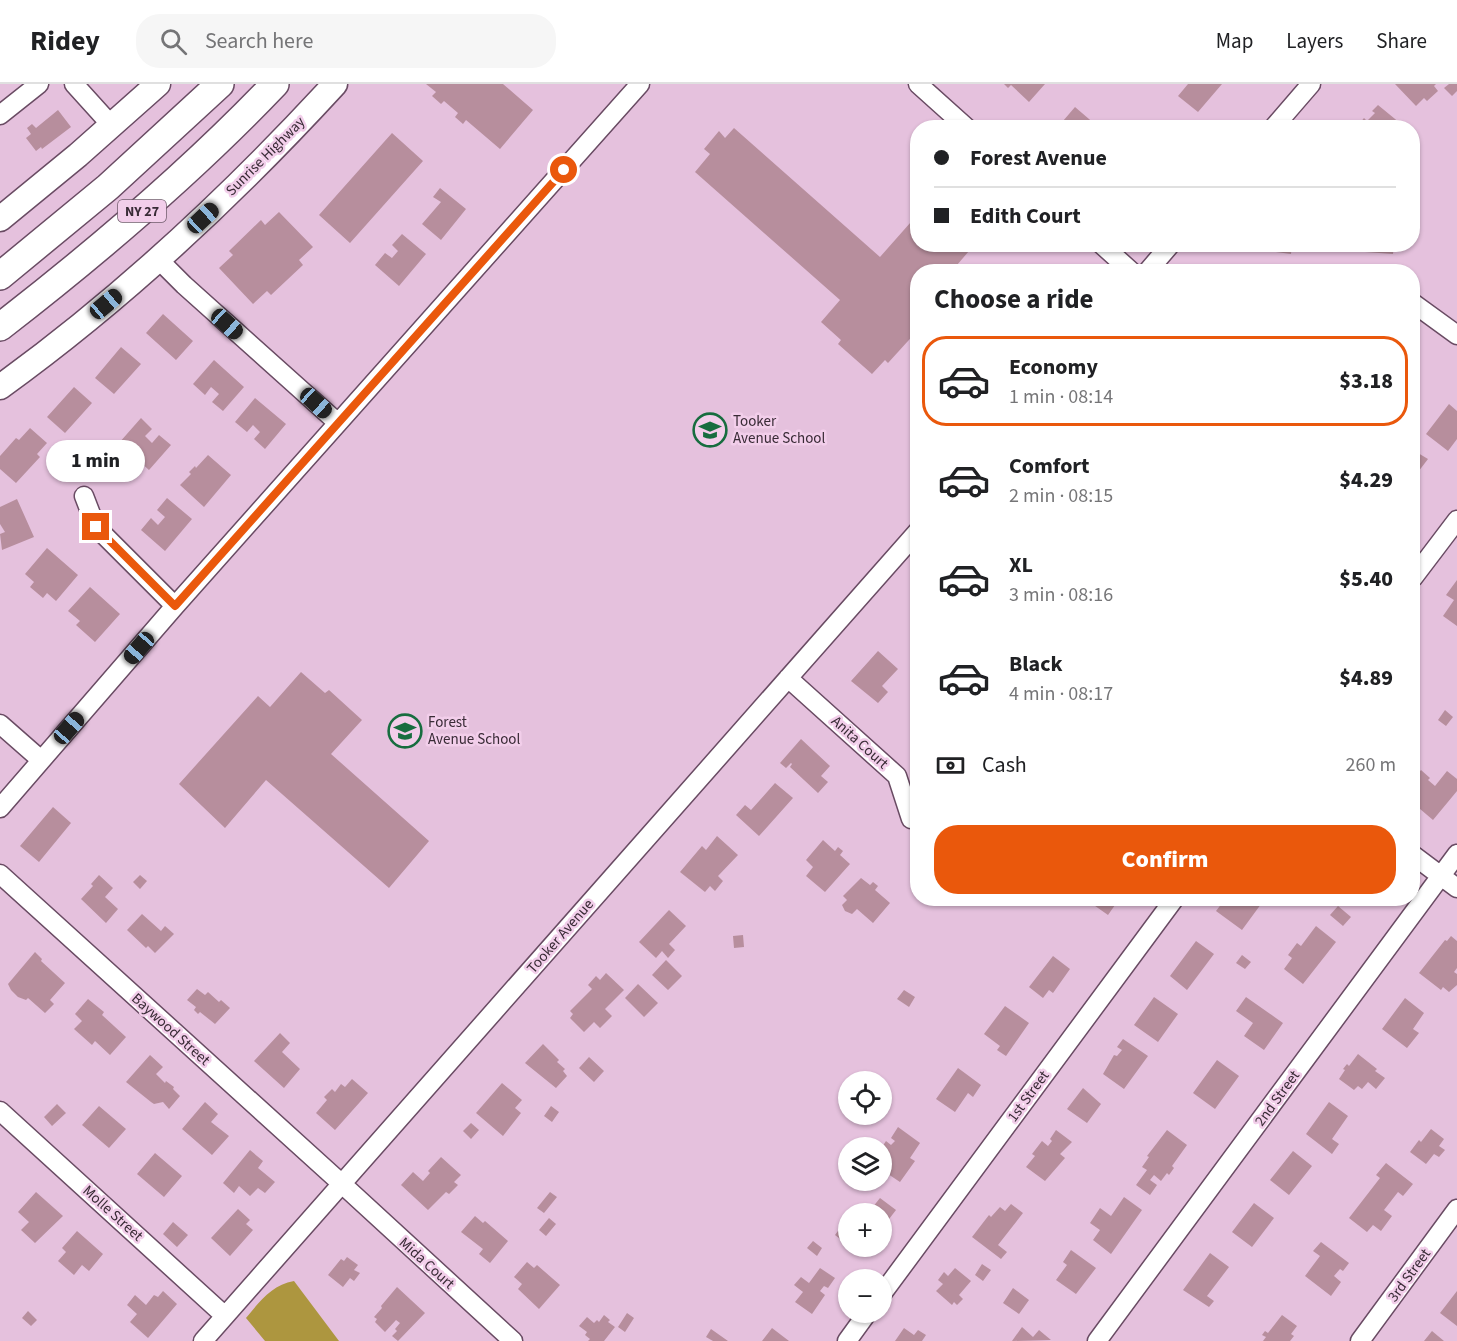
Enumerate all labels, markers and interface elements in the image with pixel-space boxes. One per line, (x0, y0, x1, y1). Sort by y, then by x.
search box (136, 14, 556, 68)
text: Ridey (30, 21, 100, 61)
icon: search (157, 25, 190, 58)
text: Search here (205, 25, 313, 57)
text: Map (1216, 26, 1253, 56)
text: Layers (1286, 26, 1343, 56)
text: Share (1376, 26, 1427, 56)
street label: Sunrise Highway (221, 112, 310, 201)
text: Forest Avenue (970, 142, 1107, 174)
route start (550, 156, 577, 183)
car (184, 199, 222, 237)
road number: NY 27 (118, 200, 166, 222)
text: Edith Court (970, 200, 1081, 232)
text: Choose a ride (934, 280, 1094, 319)
car (86, 286, 126, 322)
car (208, 305, 246, 343)
text: Economy (1009, 351, 1098, 383)
icon: car (937, 354, 991, 408)
text: $3.18 (1339, 365, 1393, 397)
text: 1 min · 08:14 (1009, 383, 1113, 411)
car (297, 384, 335, 422)
place label: Tooker Avenue School (733, 411, 826, 449)
school or university icon: Tooker Avenue School (692, 412, 728, 448)
callout: 1 min (46, 440, 146, 482)
text: 1 min (71, 447, 120, 475)
text: Comfort (1009, 450, 1090, 482)
icon: car (937, 453, 991, 507)
text: $4.29 (1339, 464, 1393, 496)
text: 2 min · 08:15 (1009, 482, 1113, 510)
route end (82, 513, 109, 540)
text: XL (1009, 549, 1033, 581)
icon: car (937, 552, 991, 606)
text: $5.40 (1339, 563, 1393, 595)
text: 3 min · 08:16 (1009, 581, 1113, 609)
car (120, 629, 158, 667)
text: Black (1009, 648, 1063, 680)
icon: car (937, 651, 991, 705)
text: $4.89 (1339, 662, 1393, 694)
text: 4 min · 08:17 (1009, 680, 1113, 708)
car (50, 709, 88, 747)
street label: Anita Court (826, 711, 893, 774)
place label: Forest Avenue School (428, 712, 521, 750)
school or university icon: Forest Avenue School (387, 713, 423, 749)
icon: cash (934, 749, 967, 782)
text: Cash (982, 749, 1027, 781)
text: 260 m (1346, 751, 1396, 779)
button: Confirm (934, 825, 1396, 894)
street label: Tooker Avenue (522, 895, 599, 978)
street label: Baywood Street (127, 988, 215, 1070)
street label: 1st Street (1003, 1066, 1054, 1126)
street label: 2nd Street (1250, 1066, 1305, 1131)
map controls (838, 1071, 892, 1323)
button: locate (838, 1071, 892, 1125)
button: layers (838, 1137, 892, 1191)
street label: Molle Street (78, 1181, 147, 1246)
button: + (838, 1203, 892, 1257)
street label: Mida Court (394, 1233, 459, 1294)
street label: 3rd Street (1383, 1244, 1436, 1306)
button: − (838, 1269, 892, 1323)

